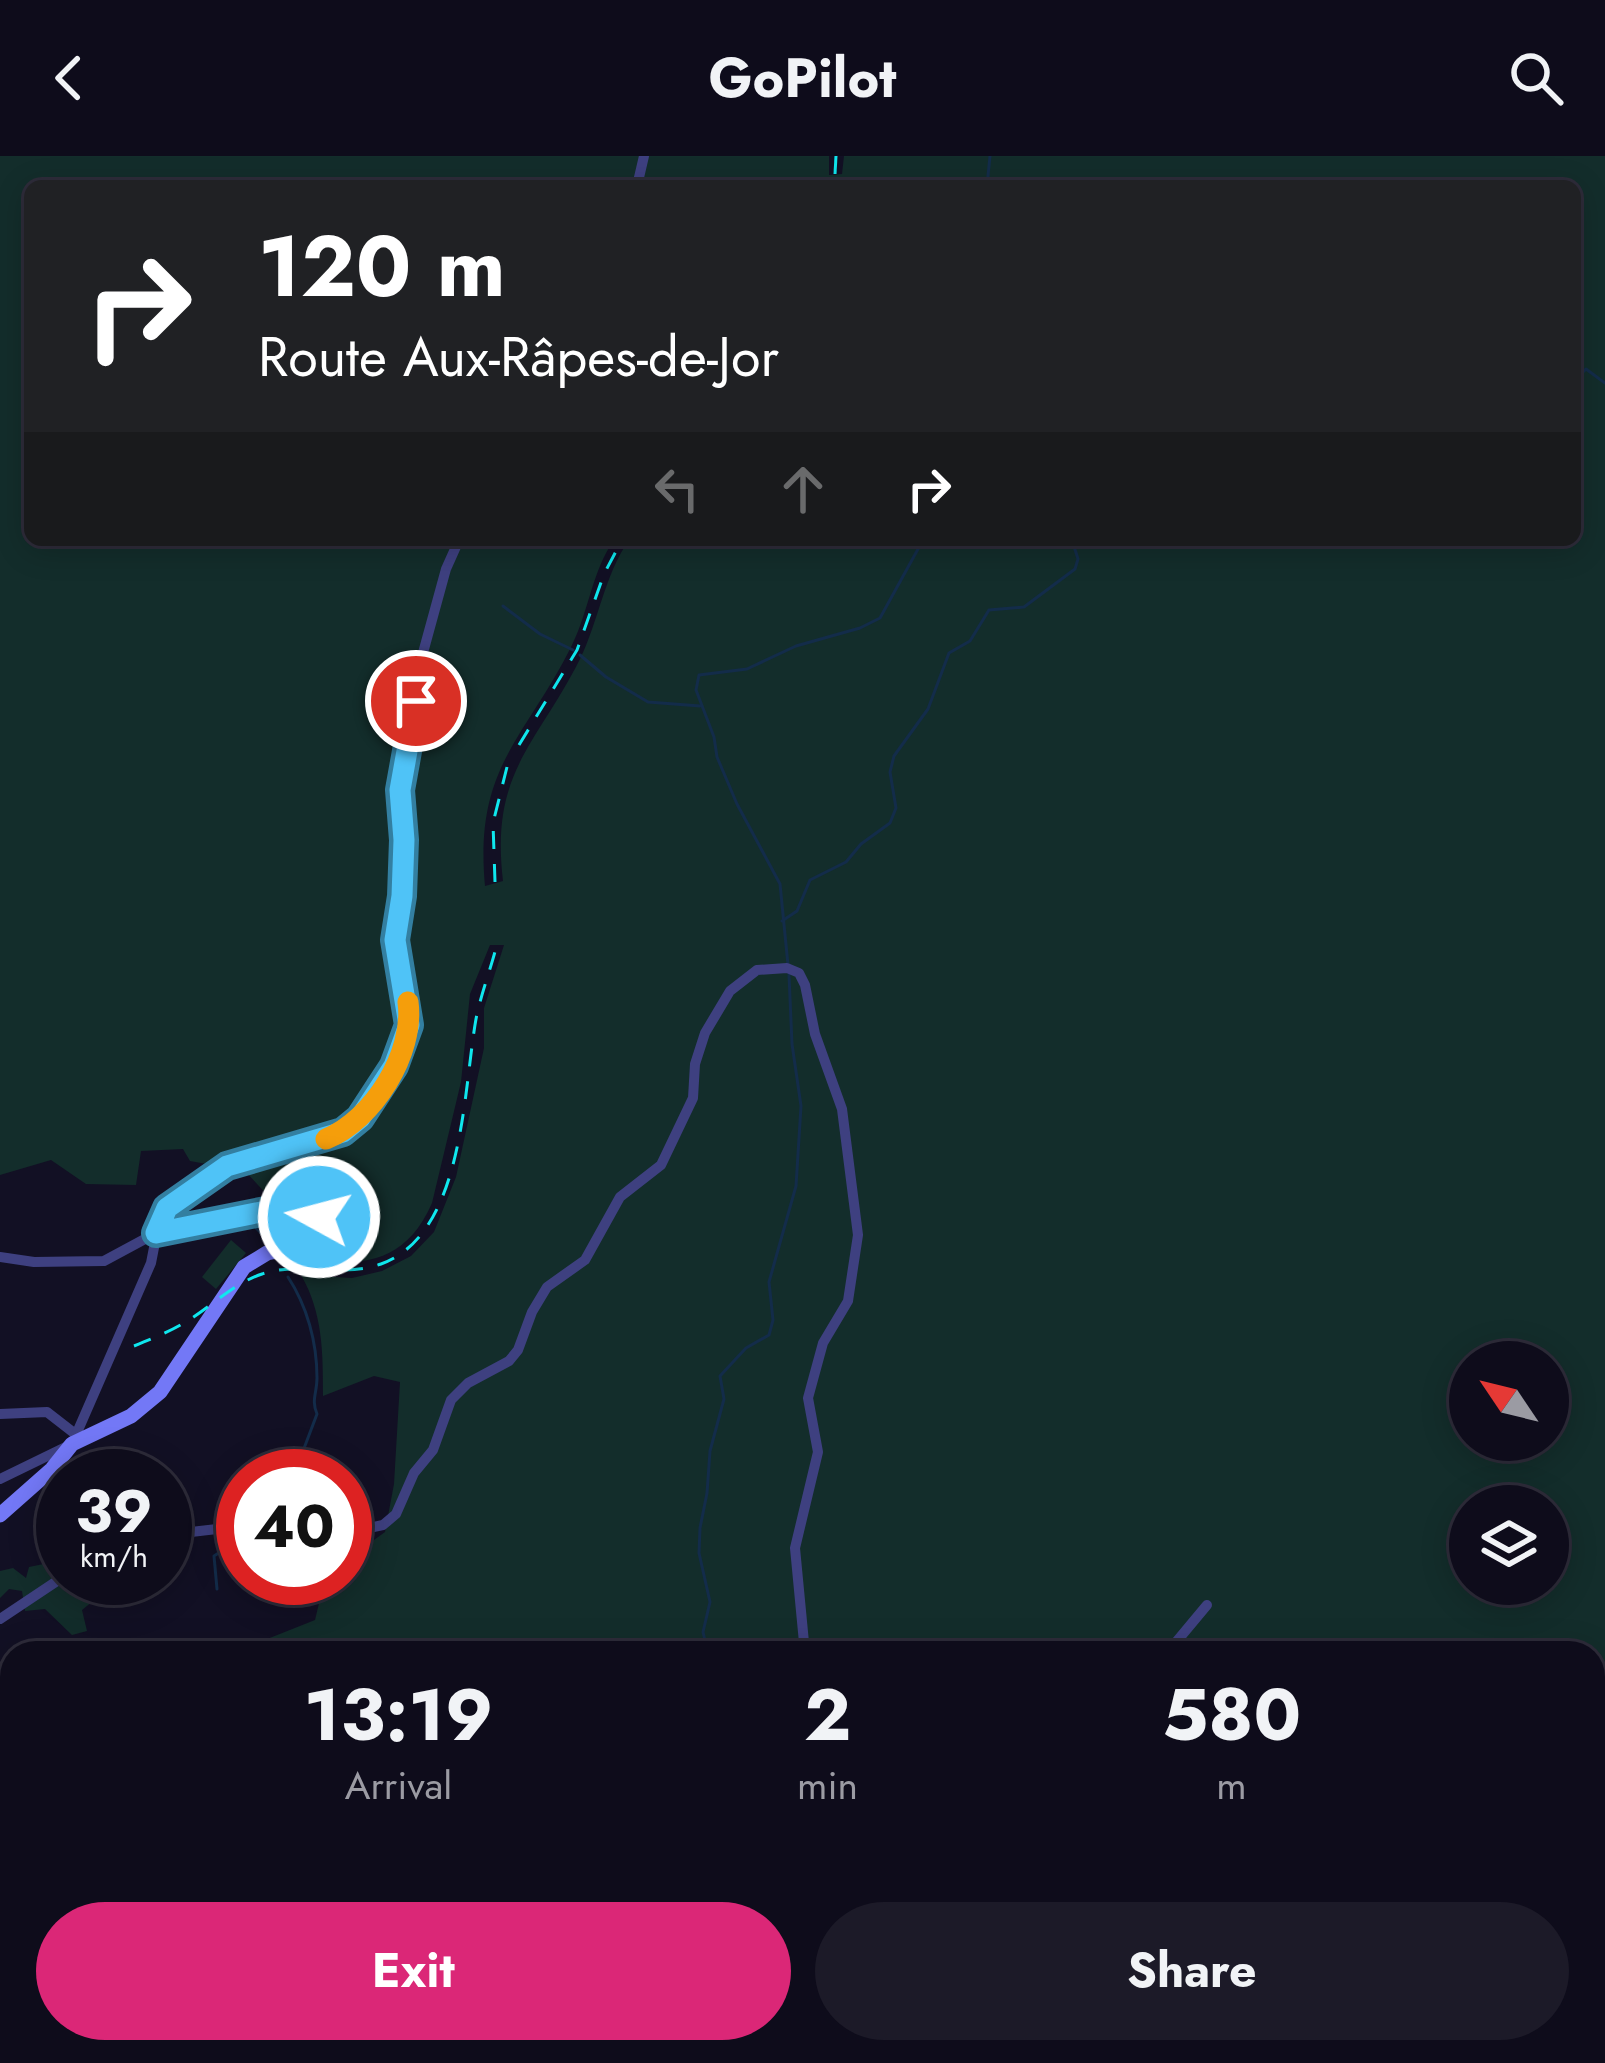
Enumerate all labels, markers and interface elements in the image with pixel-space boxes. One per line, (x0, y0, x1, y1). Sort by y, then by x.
text: GoPilot (709, 39, 896, 117)
icon: back (36, 45, 102, 111)
icon: search (1503, 45, 1569, 111)
text: 120 m (258, 206, 506, 328)
icon: right (60, 228, 216, 384)
text: Route Aux-Râpes-de-Jor (258, 318, 779, 396)
icon: left (644, 456, 710, 522)
icon: ahead (770, 456, 836, 522)
icon: right (896, 456, 962, 522)
pin (365, 650, 467, 752)
icon: arrive (383, 668, 449, 734)
position arrow (256, 1154, 382, 1280)
north arrow (1449, 1341, 1569, 1461)
map controls (1449, 1341, 1569, 1605)
speed limit sign: 40 (216, 1449, 372, 1605)
text: 39 (75, 1468, 153, 1555)
button: layers (1449, 1485, 1569, 1605)
text: km/h (80, 1535, 148, 1578)
text: 13:19 (304, 1663, 493, 1767)
text: 2 (804, 1663, 851, 1767)
text: 580 (1162, 1663, 1301, 1767)
text: Arrival (345, 1757, 452, 1814)
text: min (797, 1757, 858, 1814)
text: m (1216, 1757, 1247, 1814)
button: Exit (36, 1902, 791, 2040)
button: Share (815, 1902, 1569, 2040)

